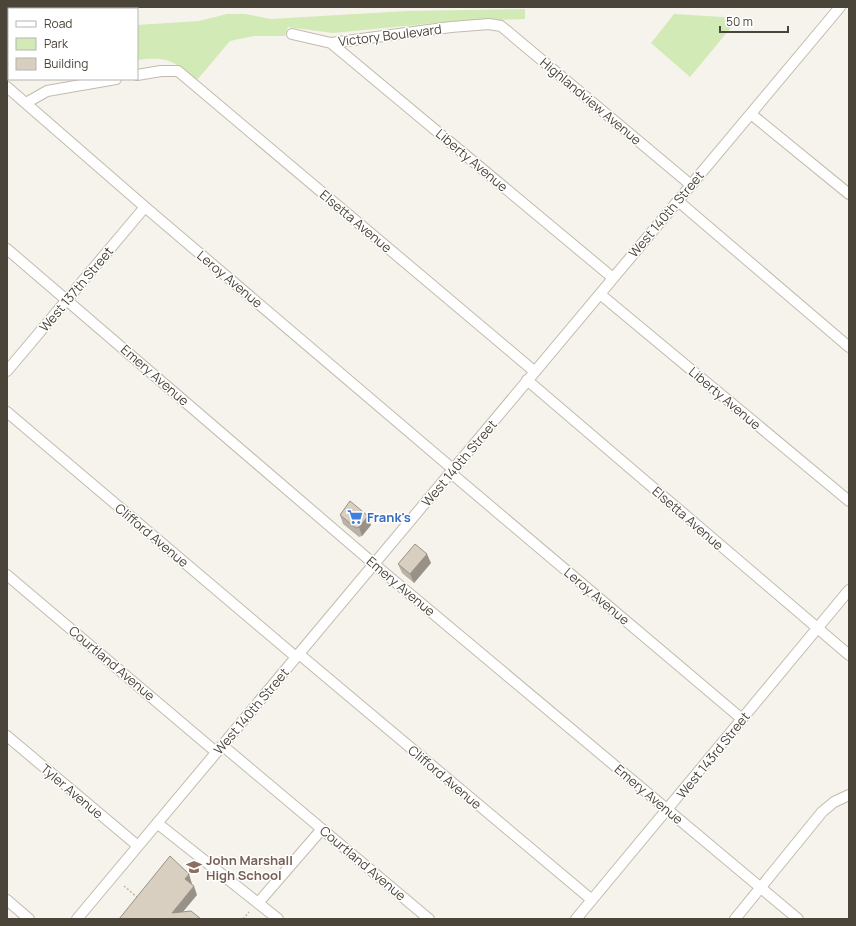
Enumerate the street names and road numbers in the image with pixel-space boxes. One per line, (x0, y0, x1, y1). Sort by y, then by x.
street label: Victory Boulevard (337, 20, 443, 50)
street label: Highlandview Avenue (537, 53, 646, 149)
street label: Liberty Avenue (432, 125, 512, 196)
street label: West 140th Street (624, 167, 708, 261)
street label: Elsetta Avenue (316, 186, 396, 257)
street label: West 137th Street (35, 243, 117, 335)
street label: Leroy Avenue (194, 246, 267, 312)
street label: Emery Avenue (117, 340, 193, 410)
street label: Liberty Avenue (685, 363, 765, 434)
street label: West 140th Street (417, 416, 501, 510)
street label: Elsetta Avenue (649, 482, 728, 554)
street label: Clifford Avenue (111, 499, 193, 571)
street label: Emery Avenue (363, 552, 439, 620)
street label: Leroy Avenue (561, 563, 634, 629)
street label: Courtland Avenue (65, 622, 159, 705)
street label: West 140th Street (209, 664, 293, 758)
street label: West 143rd Street (672, 708, 754, 802)
street label: Clifford Avenue (404, 741, 486, 813)
street label: Tyler Avenue (37, 760, 107, 823)
street label: Emery Avenue (611, 760, 687, 828)
street label: Courtland Avenue (316, 822, 410, 905)

